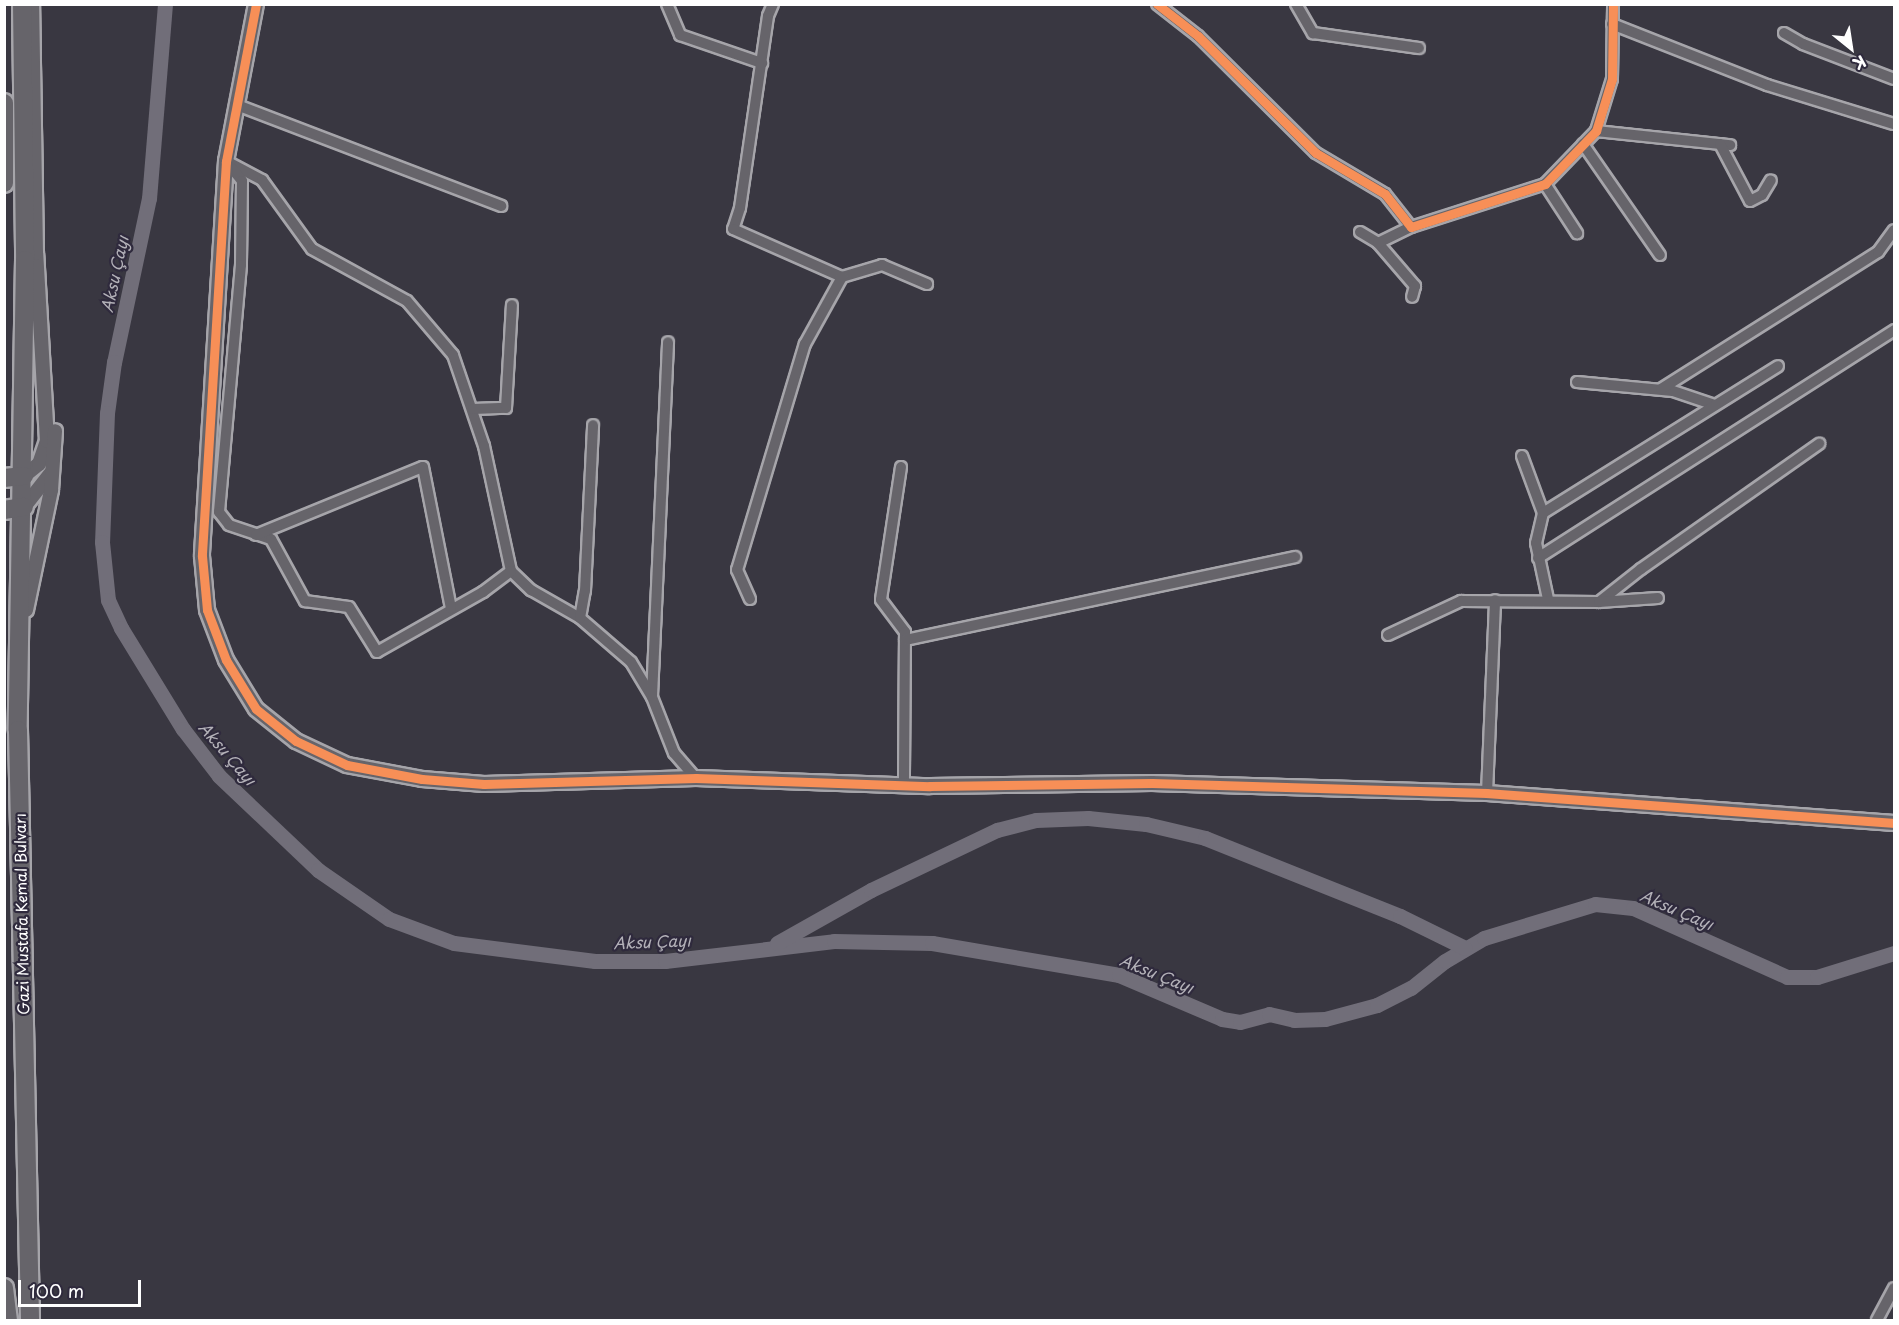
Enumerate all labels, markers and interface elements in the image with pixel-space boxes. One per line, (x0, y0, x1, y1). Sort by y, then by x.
north arrow (1821, 18, 1881, 78)
text: K (1849, 50, 1871, 77)
water label: Aksu Çayı (96, 234, 132, 314)
water label: Aksu Çayı (195, 717, 261, 789)
street label: Gazi Mustafa Kemal Bulvarı (10, 812, 32, 1016)
water label: Aksu Çayı (1637, 885, 1717, 933)
water label: Aksu Çayı (613, 930, 691, 952)
water label: Aksu Çayı (1117, 949, 1197, 997)
scale bar (21, 1268, 144, 1306)
text: 100 m (29, 1277, 84, 1304)

